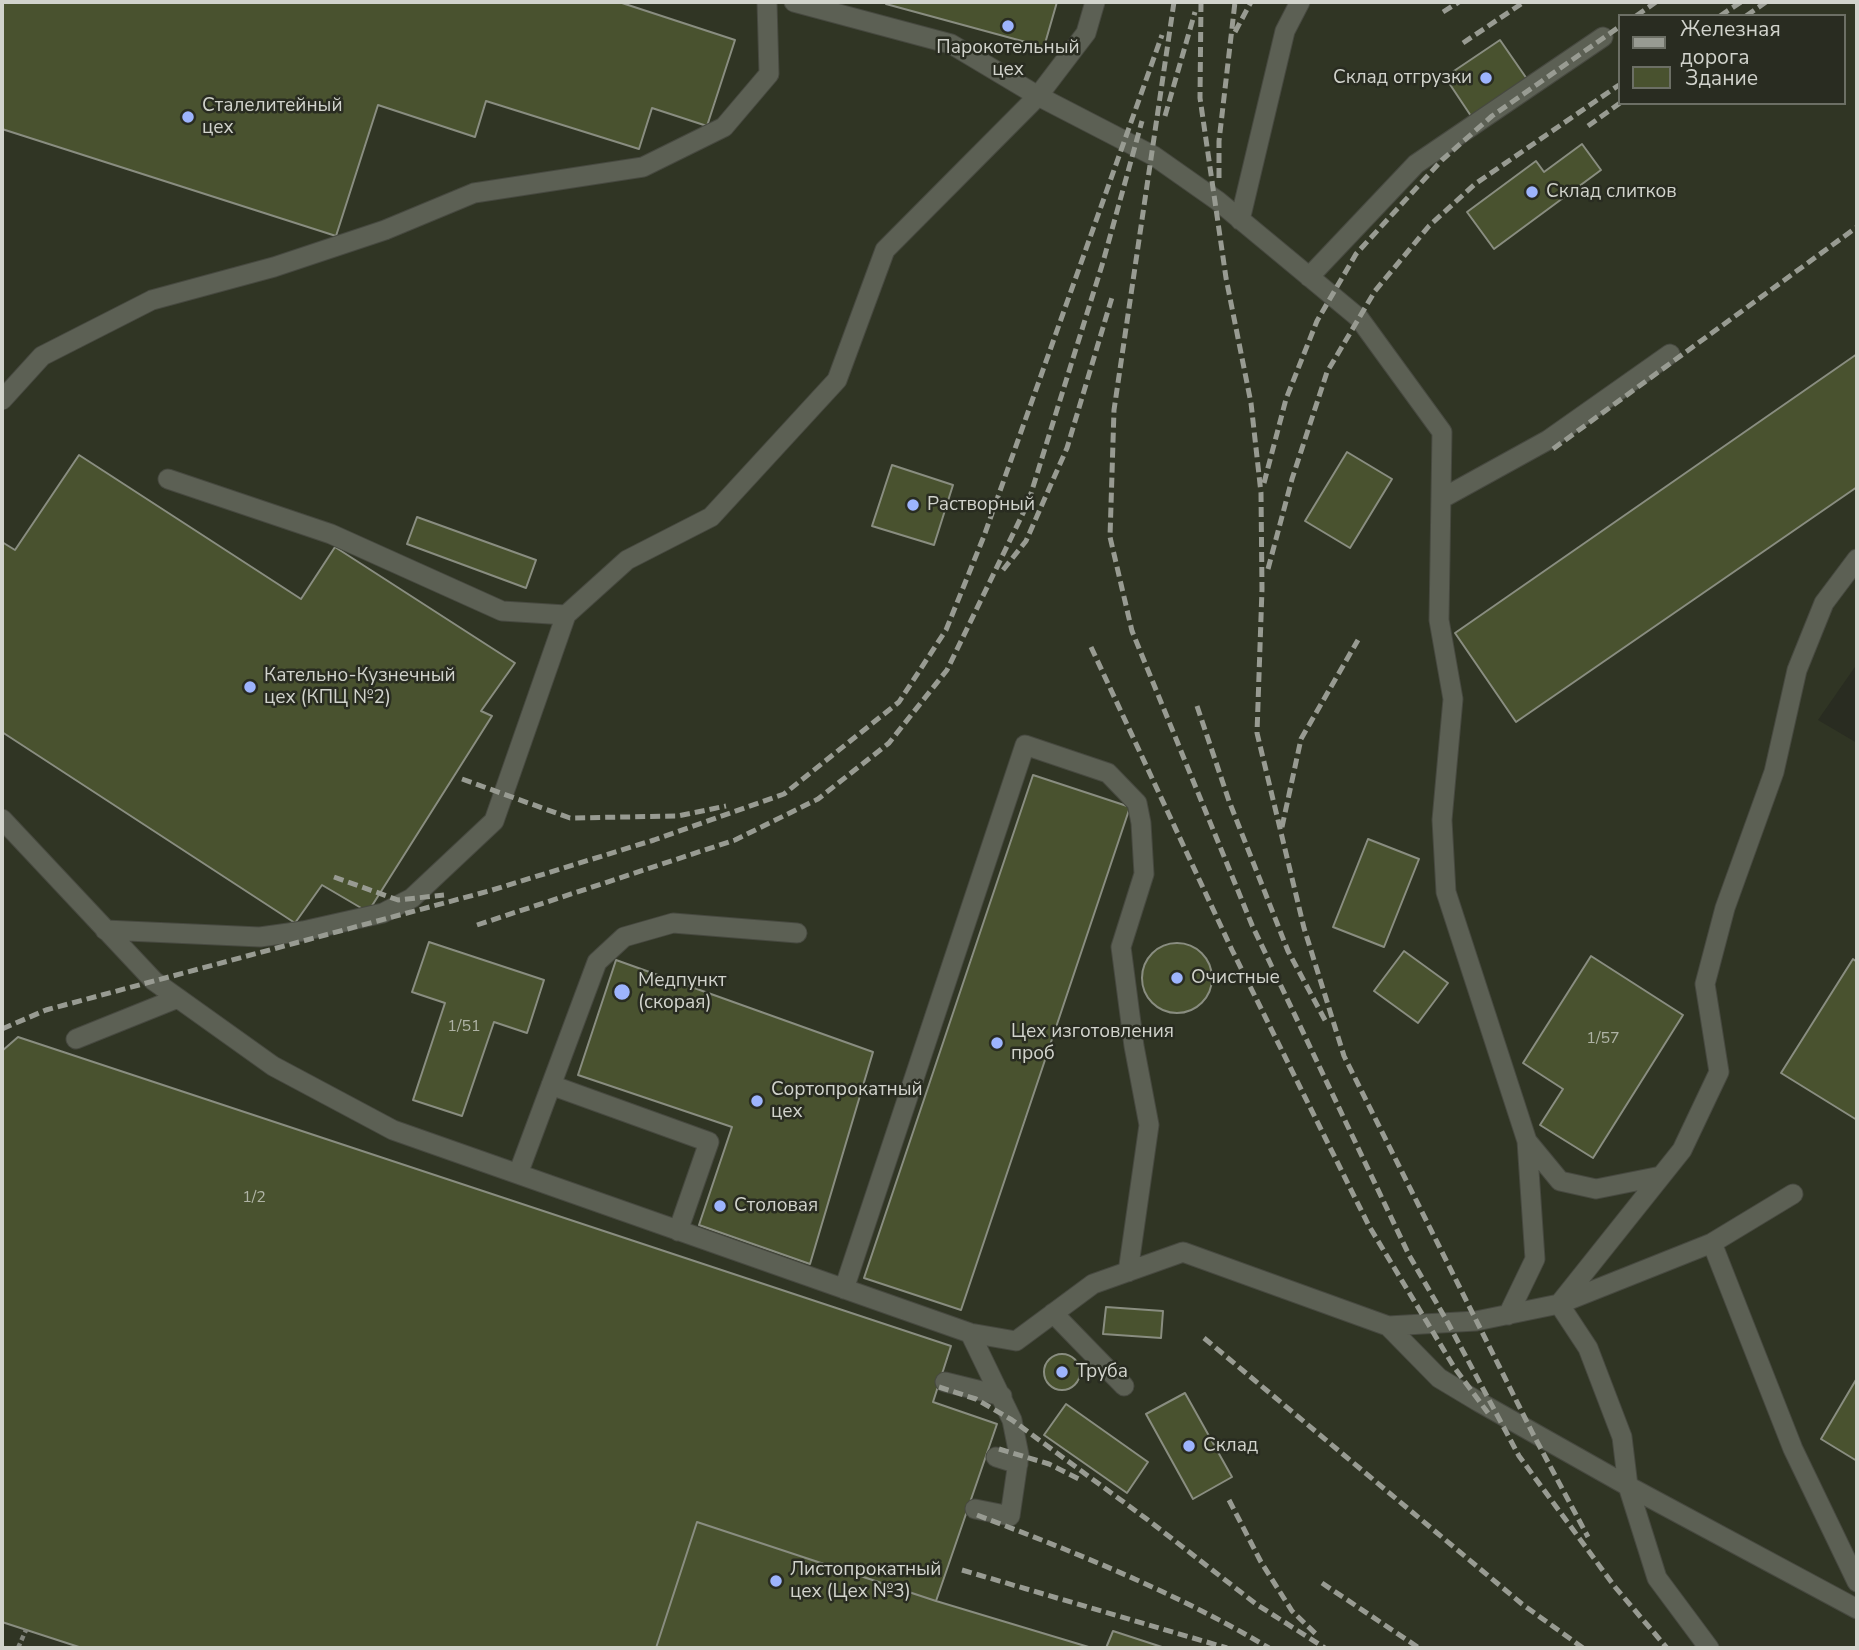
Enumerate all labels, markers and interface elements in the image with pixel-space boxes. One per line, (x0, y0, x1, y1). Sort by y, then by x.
legend (1618, 14, 1845, 105)
text: Железная дорога (1680, 15, 1781, 71)
marker: Парокотельный цех (1000, 18, 1016, 34)
place label: Парокотельный цех (936, 37, 1080, 81)
text: Здание (1685, 64, 1758, 92)
place label: Склад отгрузки (1333, 67, 1472, 89)
marker: Склад отгрузки (1478, 70, 1494, 86)
place label: Сталелитейный цех (202, 95, 343, 139)
marker: Сталелитейный цех (180, 109, 196, 125)
place label: Склад слитков (1546, 181, 1677, 203)
marker: Склад слитков (1524, 184, 1540, 200)
place label: Растворный (927, 494, 1035, 516)
marker: Растворный (905, 497, 921, 513)
place label: Кательно-Кузнечный цех (КПЦ №2) (264, 665, 456, 709)
marker: Кательно-Кузнечный цех (КПЦ №2) (242, 679, 258, 695)
place label: Очистные (1191, 967, 1280, 989)
place label: Медпункт (скорая) (638, 970, 726, 1014)
marker: Очистные (1169, 970, 1185, 986)
marker: Медпункт (скорая) (612, 982, 632, 1002)
house number: 1/51 (447, 1017, 481, 1037)
place label: Цех изготовления проб (1011, 1021, 1174, 1065)
house number: 1/57 (1586, 1029, 1620, 1049)
marker: Цех изготовления проб (989, 1035, 1005, 1051)
place label: Сортопрокатный цех (771, 1079, 923, 1123)
marker: Сортопрокатный цех (749, 1093, 765, 1109)
house number: 1/2 (242, 1188, 266, 1208)
place label: Столовая (734, 1195, 818, 1217)
marker: Столовая (712, 1198, 728, 1214)
place label: Труба (1076, 1361, 1128, 1383)
marker: Труба (1054, 1364, 1070, 1380)
place label: Склад (1203, 1435, 1258, 1457)
marker: Склад (1181, 1438, 1197, 1454)
place label: Листопрокатный цех (Цех №3) (790, 1559, 941, 1603)
marker: Листопрокатный цех (Цех №3) (768, 1573, 784, 1589)

